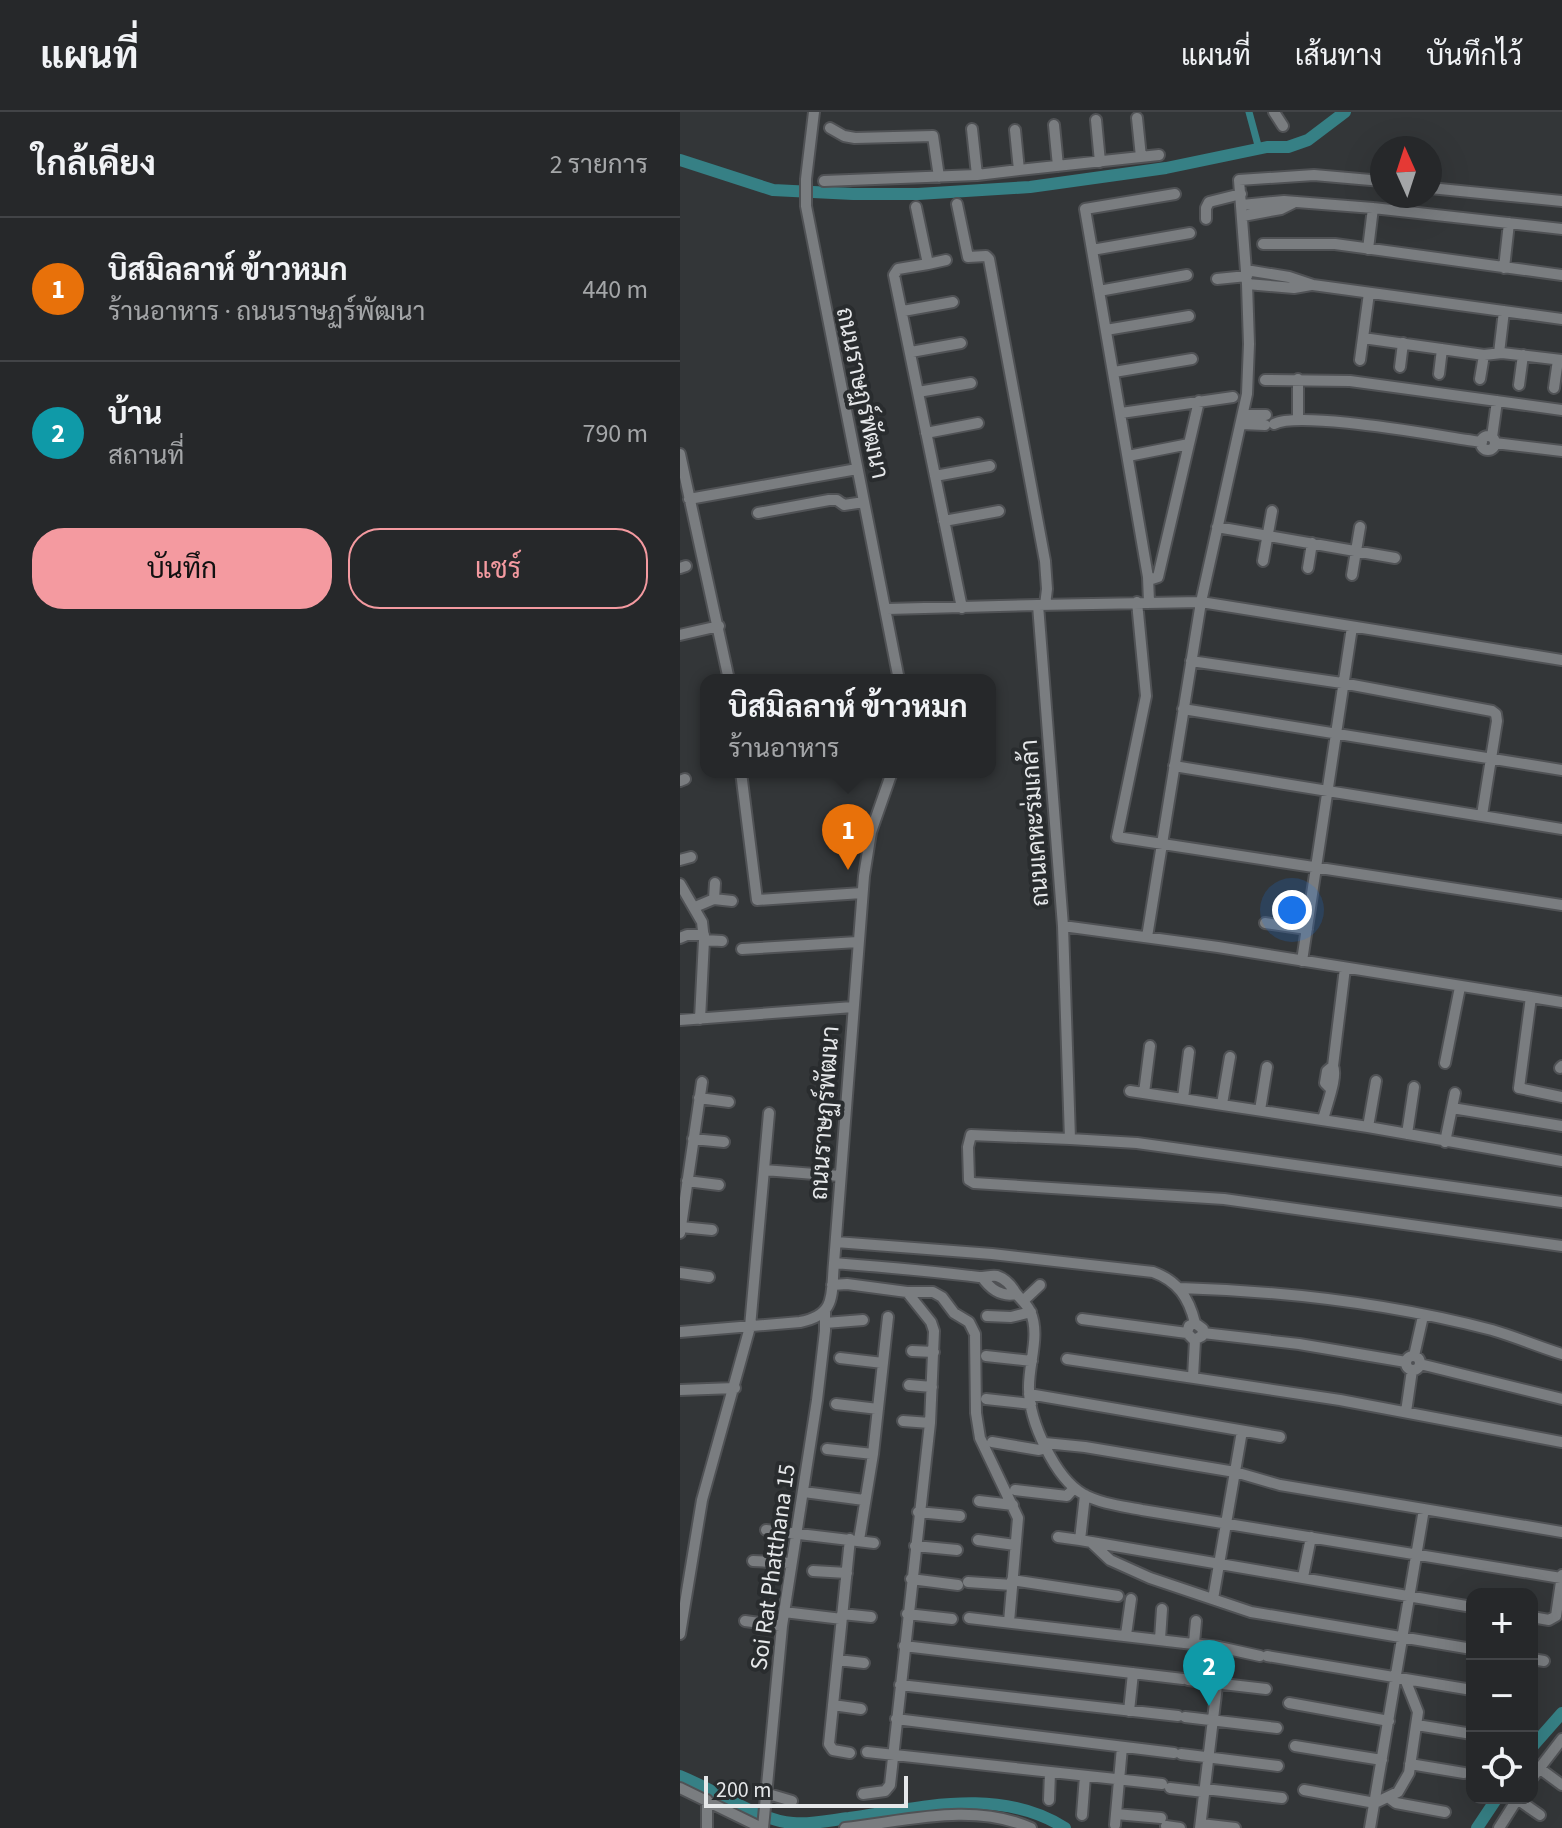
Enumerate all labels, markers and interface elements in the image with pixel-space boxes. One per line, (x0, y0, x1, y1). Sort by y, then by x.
text: แผนที่ (40, 29, 139, 83)
text: แผนที่ (1181, 36, 1251, 76)
text: เส้นทาง (1295, 36, 1382, 76)
text: บันทึกไว้ (1426, 36, 1522, 76)
north arrow (1370, 136, 1442, 208)
text: ใกล้เคียง (32, 140, 156, 189)
text: 2 รายการ (550, 146, 648, 183)
text: บิสมิลลาห์ ข้าวหมก (108, 249, 348, 292)
text: 1 (51, 271, 65, 308)
text: 440 m (582, 271, 648, 308)
text: ร้านอาหาร · ถนนราษฏร์พัฒนา (108, 293, 425, 330)
street label: ถนนราษฏร์พัฒนา (827, 304, 897, 482)
text: บ้าน (108, 393, 162, 436)
text: 2 (51, 415, 65, 452)
text: 790 m (582, 415, 648, 452)
text: สถานที่ (108, 437, 184, 474)
button: บันทึก (32, 528, 332, 609)
button: แชร์ (348, 528, 648, 609)
popup (700, 674, 996, 778)
text: บิสมิลลาห์ ข้าวหมก (728, 686, 968, 729)
text: ร้านอาหาร (728, 730, 840, 767)
street label: ถนนเคหะร่มเกล้า (1012, 738, 1058, 908)
pin: 1 (822, 804, 874, 870)
your location (1272, 890, 1312, 930)
street label: ถนนราษฏร์พัฒนา (801, 1025, 849, 1201)
street label: Soi Rat Phatthana 15 (741, 1462, 805, 1672)
map controls (1466, 1588, 1538, 1804)
button: + (1466, 1588, 1538, 1660)
pin: 2 (1183, 1640, 1235, 1706)
button: − (1466, 1660, 1538, 1732)
button: locate (1466, 1732, 1538, 1804)
scale bar (704, 1772, 908, 1808)
text: 200 m (716, 1774, 771, 1806)

